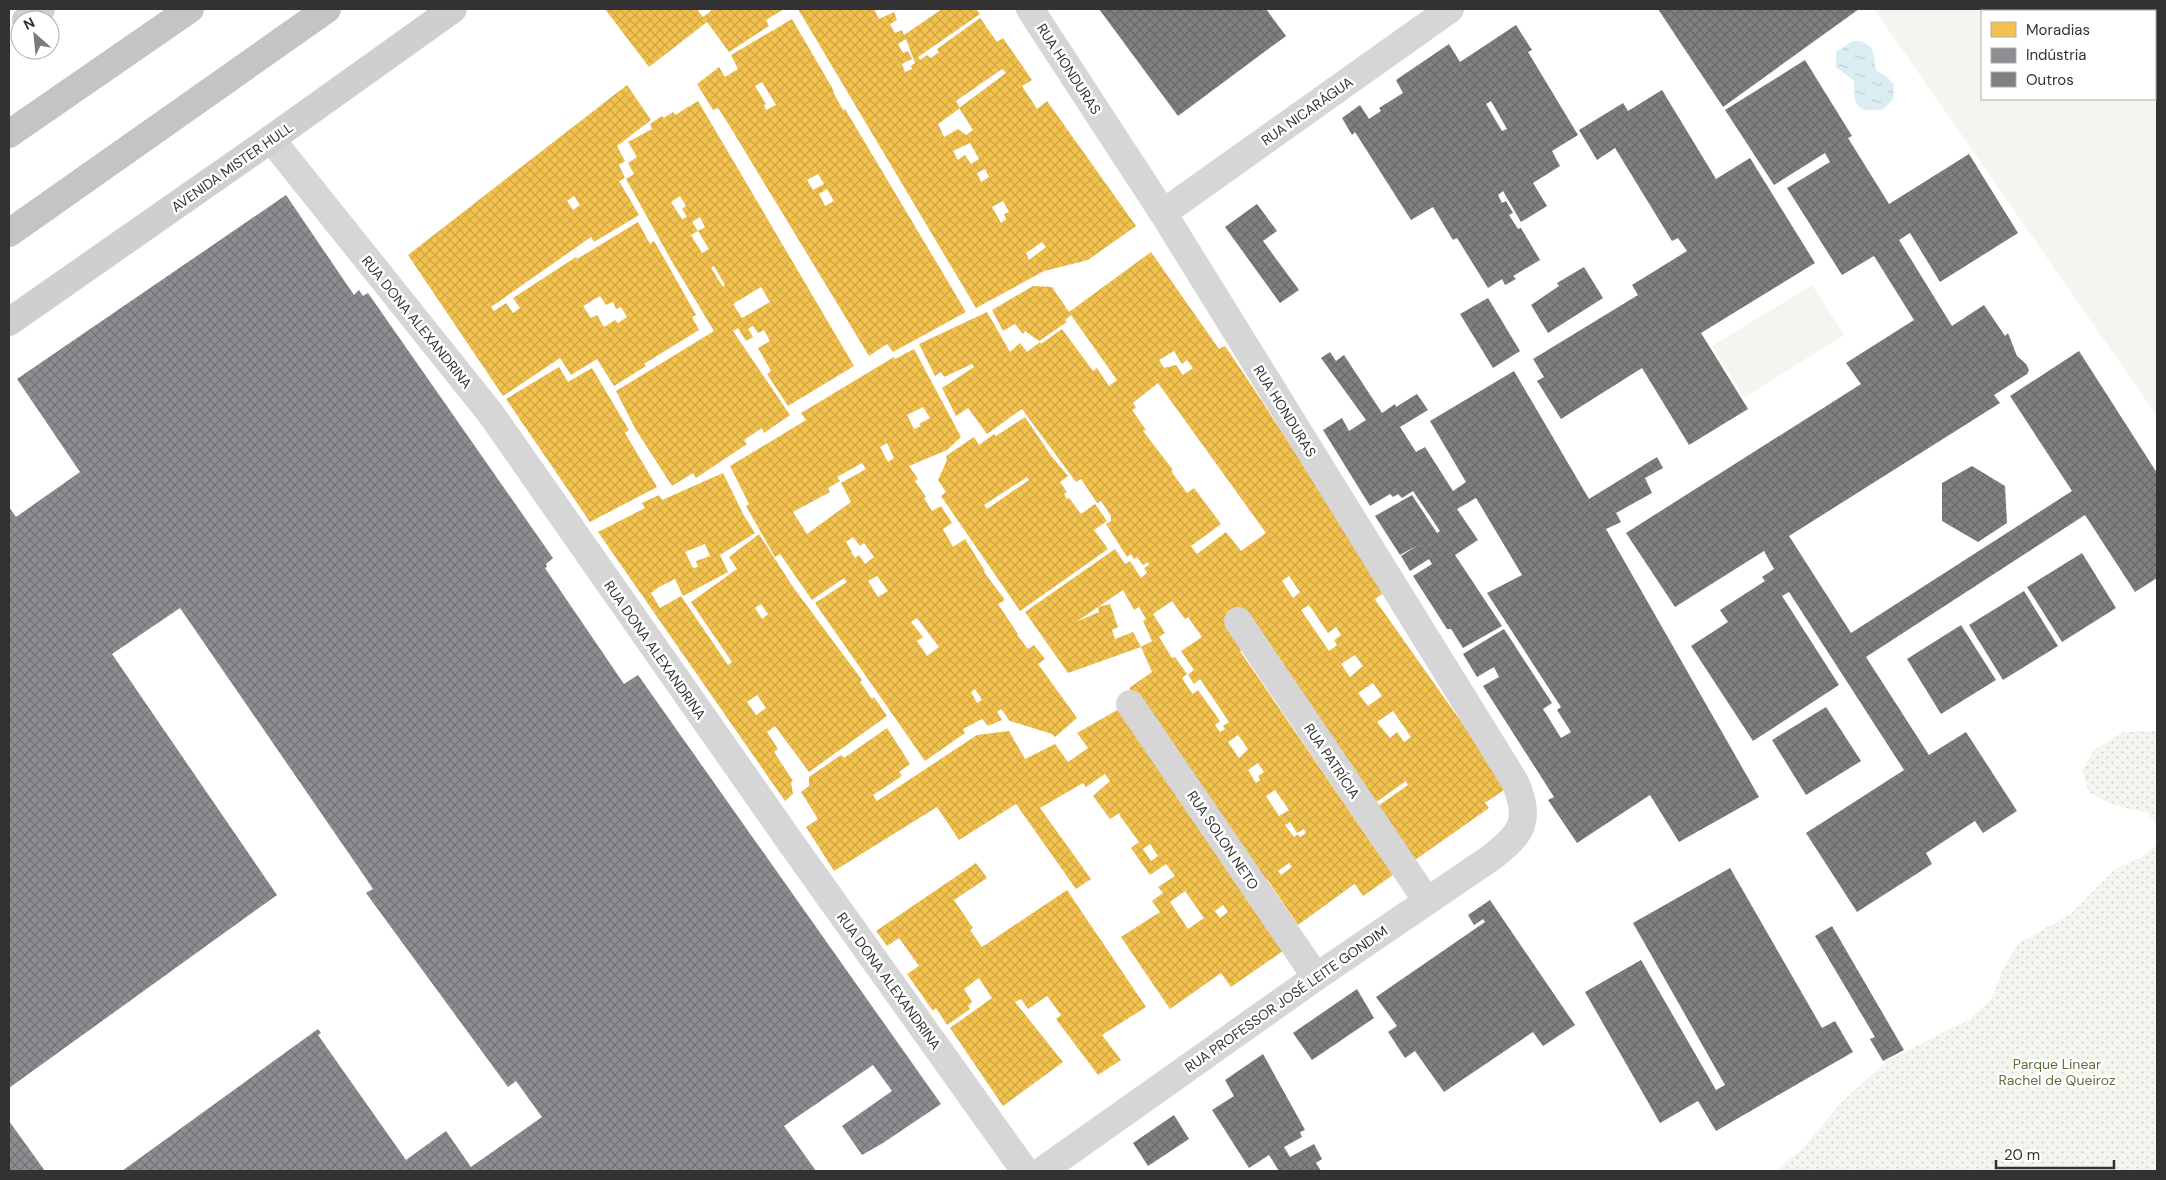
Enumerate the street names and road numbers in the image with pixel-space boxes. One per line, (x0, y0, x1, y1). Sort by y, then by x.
street label: RUA HONDURAS (1033, 20, 1105, 118)
street label: RUA NICARÁGUA (1258, 73, 1356, 149)
street label: AVENIDA MISTER HULL (168, 118, 296, 216)
street label: RUA DONA ALEXANDRINA (358, 252, 476, 392)
street label: RUA HONDURAS (1250, 362, 1320, 460)
street label: RUA DONA ALEXANDRINA (600, 577, 710, 723)
street label: RUA PATRÍCIA (1300, 720, 1364, 802)
street label: RUA SOLON NETO (1183, 787, 1263, 893)
street label: RUA DONA ALEXANDRINA (833, 909, 945, 1053)
street label: RUA PROFESSOR JOSÉ LEITE GONDIM (1181, 922, 1391, 1076)

